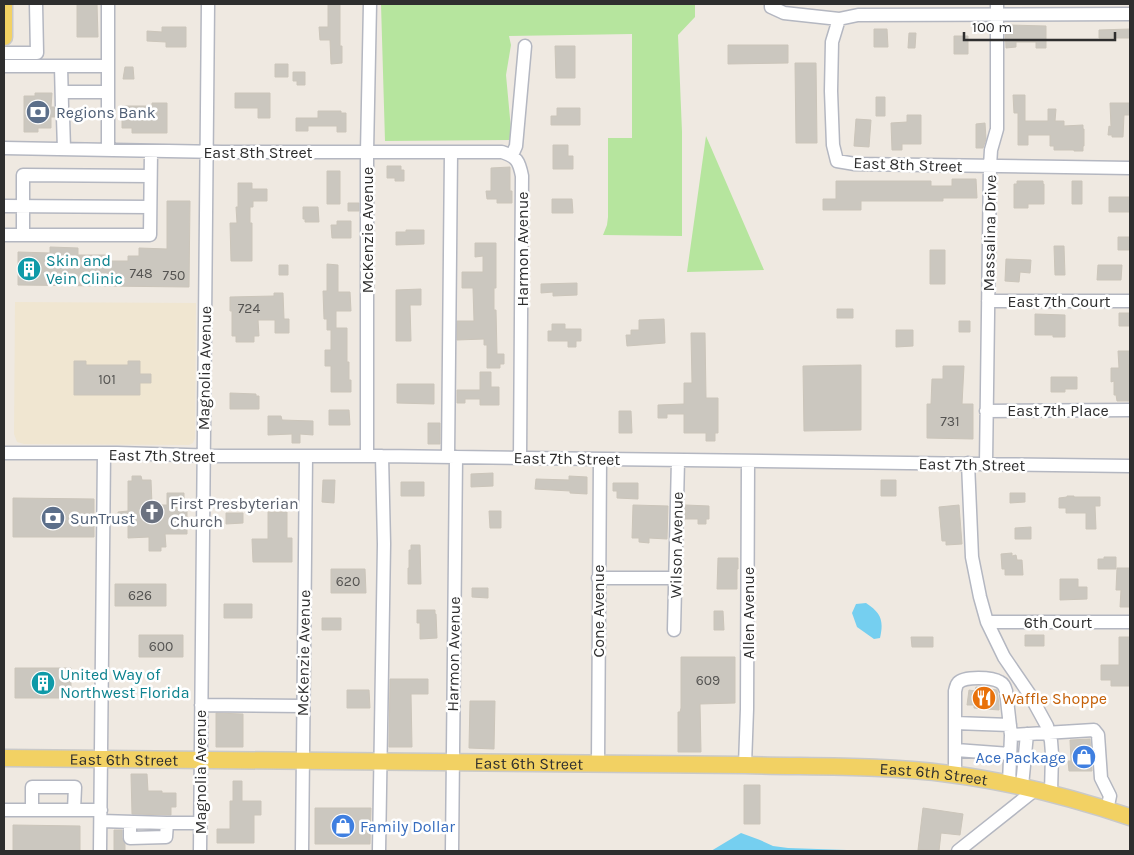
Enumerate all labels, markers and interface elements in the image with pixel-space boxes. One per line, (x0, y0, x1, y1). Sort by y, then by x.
scale bar (964, 10, 1115, 42)
text: 100 m (972, 18, 1012, 36)
bank icon: Regions Bank (25, 99, 51, 125)
place label: Regions Bank (56, 103, 156, 122)
street label: East 8th Street (203, 143, 313, 162)
street label: East 8th Street (853, 153, 963, 176)
street label: McKenzie Avenue (358, 167, 377, 293)
street label: Massalina Drive (979, 174, 1000, 292)
street label: Harmon Avenue (513, 191, 532, 307)
place label: Skin and Vein Clinic (46, 251, 123, 288)
building icon: Skin and Vein Clinic (16, 256, 42, 282)
house number: 748 (130, 265, 153, 282)
house number: 750 (163, 267, 185, 284)
street label: East 7th Court (1007, 292, 1111, 311)
house number: 724 (238, 300, 260, 317)
street label: Magnolia Avenue (194, 306, 215, 430)
house number: 101 (98, 371, 116, 388)
street label: East 7th Place (1007, 401, 1109, 420)
house number: 731 (940, 413, 960, 430)
street label: East 7th Street (108, 445, 216, 466)
street label: East 7th Street (513, 448, 621, 469)
street label: East 7th Street (918, 454, 1026, 475)
street label: Wilson Avenue (666, 491, 687, 599)
place label: First Presbyterian Church (170, 494, 299, 531)
church icon: First Presbyterian Church (139, 499, 165, 525)
bank icon: SunTrust (40, 505, 66, 531)
place label: SunTrust (70, 509, 135, 528)
street label: Cone Avenue (589, 565, 608, 657)
street label: Allen Avenue (739, 567, 758, 659)
house number: 620 (336, 573, 360, 590)
house number: 626 (128, 587, 152, 604)
street label: McKenzie Avenue (293, 590, 314, 716)
street label: Harmon Avenue (443, 596, 464, 712)
street label: 6th Court (1024, 613, 1092, 632)
house number: 600 (149, 638, 173, 655)
place label: United Way of Northwest Florida (60, 665, 190, 702)
building icon: United Way of Northwest Florida (30, 670, 56, 696)
house number: 609 (696, 672, 720, 689)
restaurant icon: Waffle Shoppe (971, 685, 997, 711)
place label: Waffle Shoppe (1002, 689, 1107, 708)
street label: Magnolia Avenue (191, 710, 210, 834)
shop icon: Ace Package (1071, 744, 1097, 770)
place label: Ace Package (976, 748, 1066, 767)
street label: East 6th Street (70, 750, 178, 770)
street label: East 6th Street (475, 753, 583, 773)
street label: East 6th Street (879, 759, 989, 790)
shop icon: Family Dollar (330, 813, 356, 839)
place label: Family Dollar (360, 817, 455, 836)

